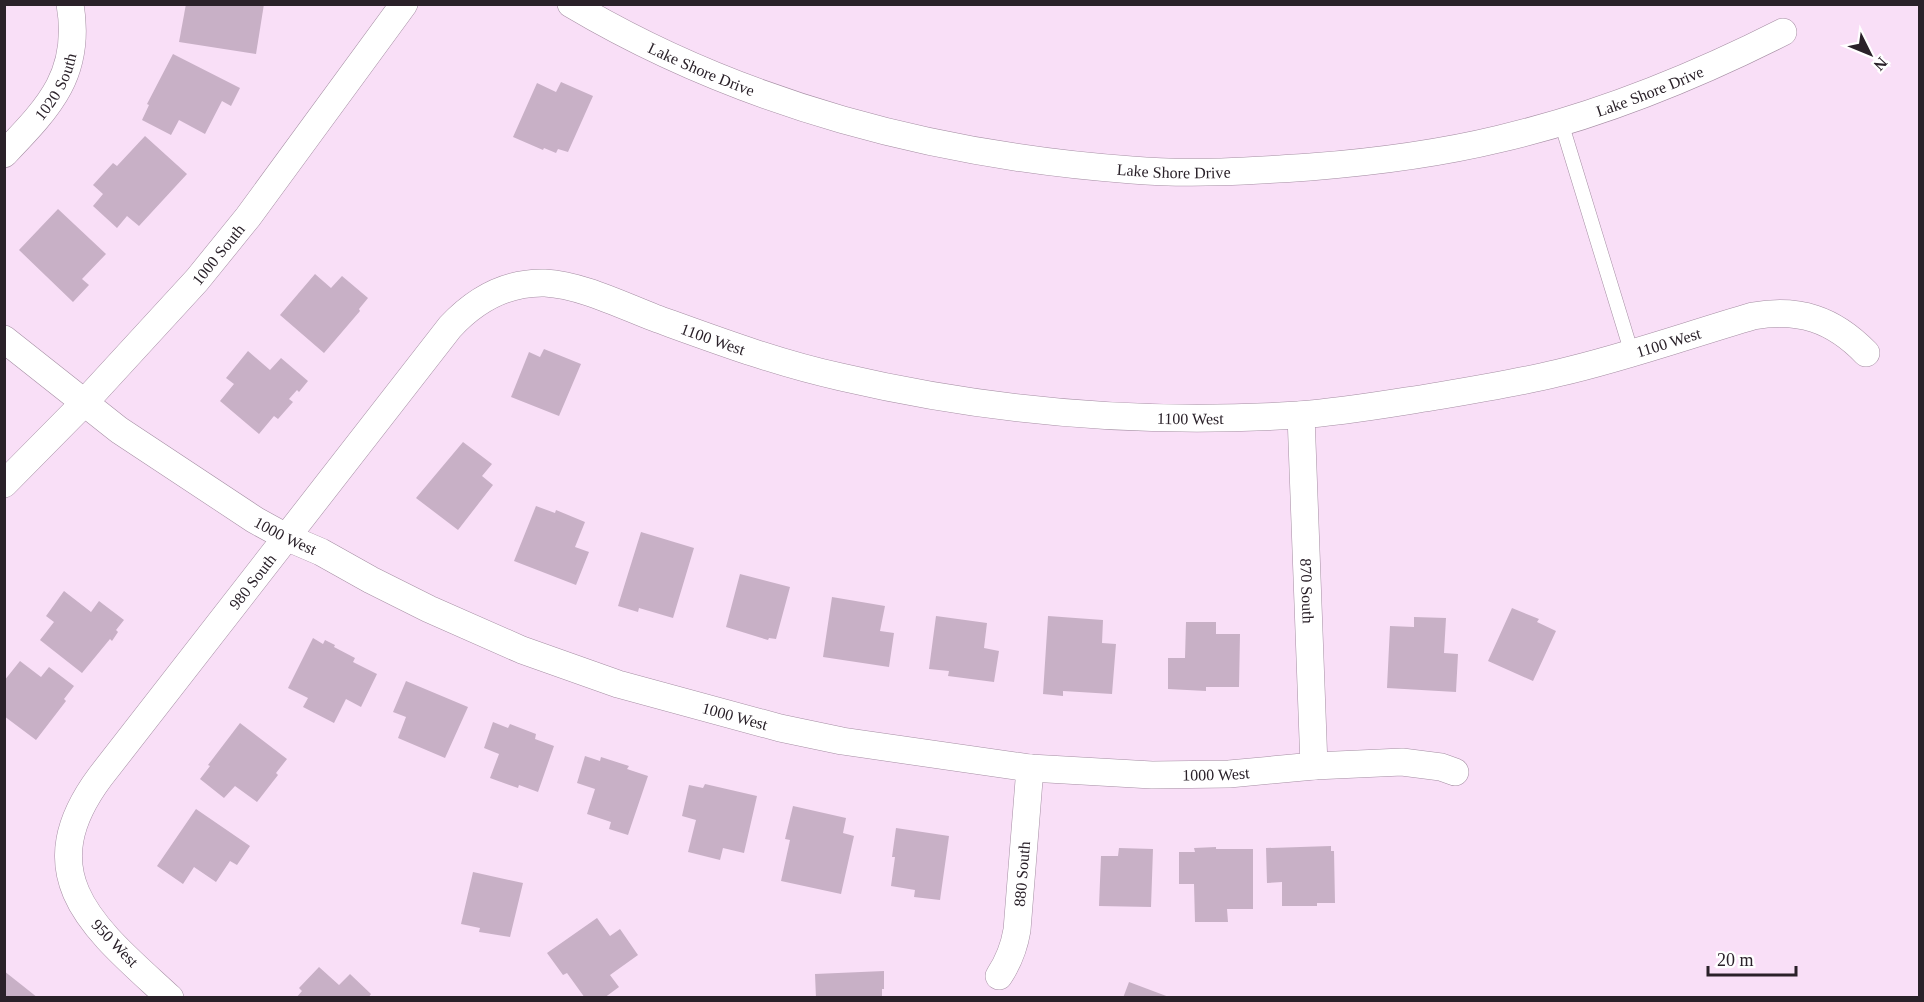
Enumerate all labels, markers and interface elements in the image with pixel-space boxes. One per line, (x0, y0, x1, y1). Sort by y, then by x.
north arrow (1840, 24, 1900, 84)
street label: Lake Shore Drive (646, 39, 757, 99)
street label: 1020 South (31, 51, 79, 123)
text: N (1870, 54, 1891, 74)
street label: Lake Shore Drive (1594, 62, 1706, 119)
street label: Lake Shore Drive (1116, 160, 1231, 181)
street label: 1000 South (188, 220, 248, 288)
street label: 1100 West (679, 320, 748, 358)
street label: 1100 West (1634, 324, 1703, 360)
street label: 1100 West (1157, 409, 1224, 427)
street label: 1000 West (251, 513, 320, 558)
street label: 980 South (225, 550, 279, 612)
street label: 870 South (1298, 558, 1317, 624)
street label: 1000 West (700, 699, 770, 733)
street label: 1000 West (1182, 764, 1251, 783)
street label: 880 South (1010, 841, 1033, 907)
street label: 950 West (88, 916, 142, 971)
scale bar (1708, 939, 1796, 977)
text: 20 m (1717, 950, 1754, 970)

